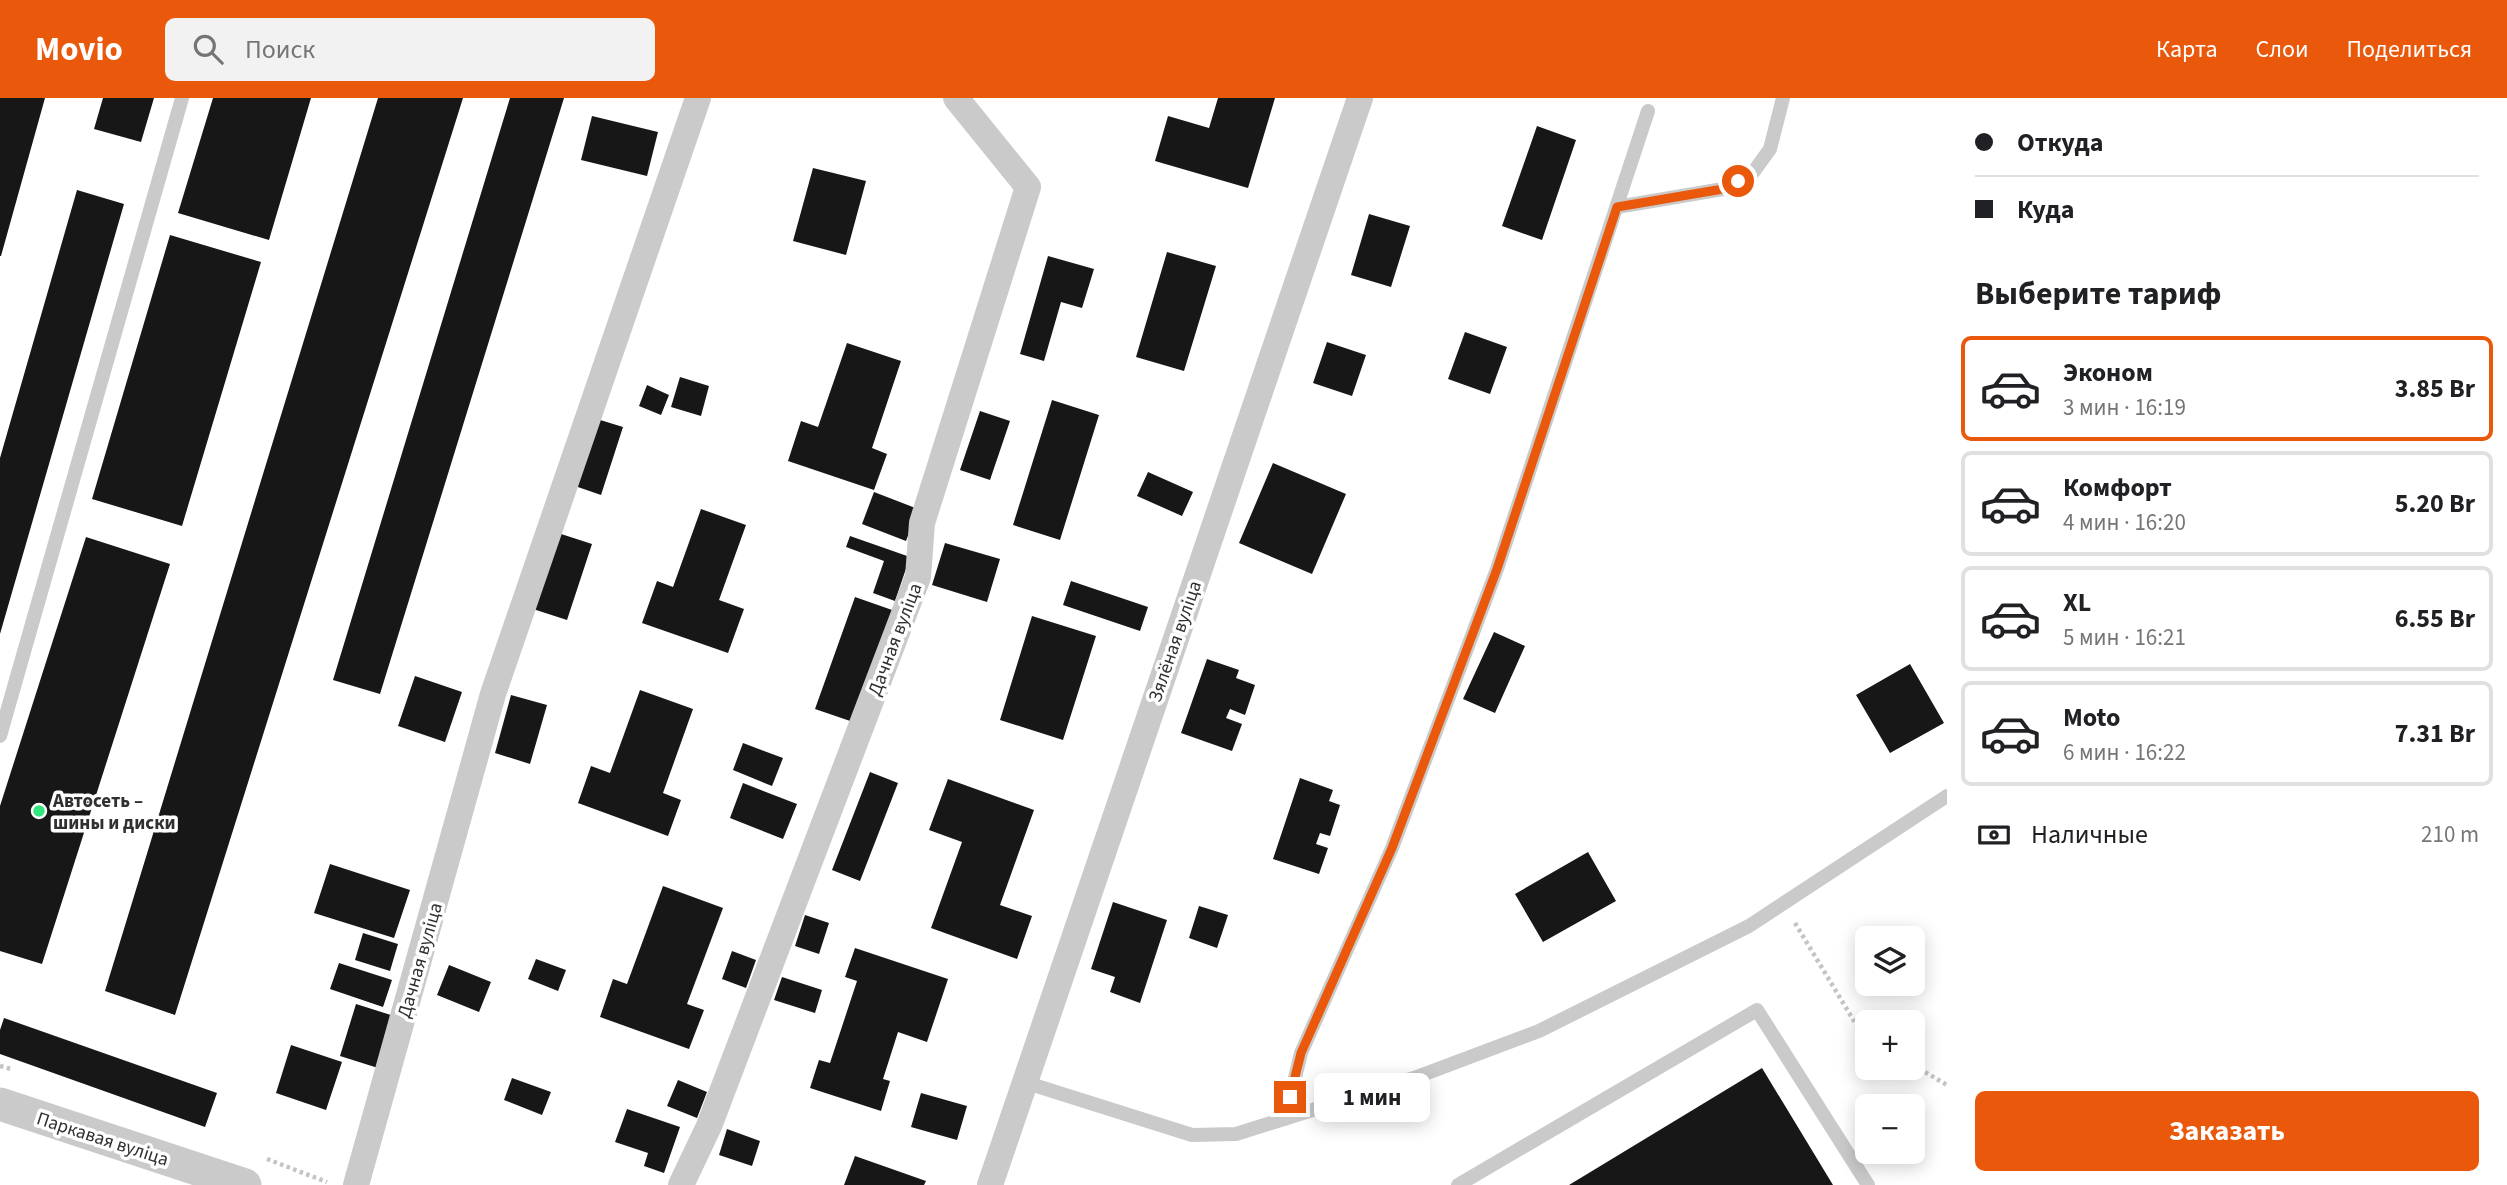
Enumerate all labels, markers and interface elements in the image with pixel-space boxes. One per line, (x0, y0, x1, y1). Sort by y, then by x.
search box (165, 18, 655, 81)
text: Movio (35, 26, 123, 73)
icon: search (189, 30, 227, 68)
text: Поиск (245, 31, 315, 68)
text: Карта (2156, 32, 2218, 67)
text: Слои (2256, 32, 2309, 67)
text: Поделиться (2347, 32, 2472, 67)
text: Откуда (2017, 124, 2104, 161)
route start (1722, 165, 1754, 197)
text: Куда (2017, 191, 2075, 228)
text: Выберите тариф (1975, 271, 2222, 317)
text: Эконом (2063, 354, 2153, 391)
icon: car (1979, 357, 2042, 420)
text: 3.85 Br (2395, 370, 2475, 407)
text: 3 мин · 16:19 (2063, 391, 2186, 424)
text: Комфорт (2063, 469, 2172, 506)
icon: car (1979, 472, 2042, 535)
text: 5.20 Br (2395, 485, 2475, 522)
text: 4 мин · 16:20 (2063, 506, 2186, 539)
street label: Зялёная вуліца (1142, 577, 1209, 706)
street label: Дачная вуліца (862, 579, 929, 700)
text: XL (2063, 584, 2091, 621)
icon: car (1979, 587, 2042, 650)
text: 6.55 Br (2395, 600, 2475, 637)
text: 5 мин · 16:21 (2063, 621, 2186, 654)
text: Moto (2063, 699, 2120, 736)
icon: car (1979, 702, 2042, 765)
text: 7.31 Br (2395, 715, 2475, 752)
text: 6 мин · 16:22 (2063, 736, 2186, 769)
place label: Автосеть – шины и диски (52, 788, 176, 837)
marker: Автосеть – шины и диски (31, 803, 47, 819)
icon: cash (1975, 816, 2013, 854)
text: Наличные (2031, 816, 2148, 853)
text: 210 m (2421, 818, 2479, 851)
street label: Дачная вуліца (391, 900, 450, 1021)
map controls (1855, 926, 1925, 1164)
button: layers (1855, 926, 1925, 996)
button: + (1855, 1010, 1925, 1080)
callout: 1 мин (1314, 1072, 1430, 1122)
route end (1274, 1081, 1306, 1113)
text: 1 мин (1343, 1081, 1401, 1114)
button: Заказать (1975, 1091, 2479, 1171)
button: − (1855, 1094, 1925, 1164)
street label: Паркавая вуліца (33, 1105, 172, 1173)

